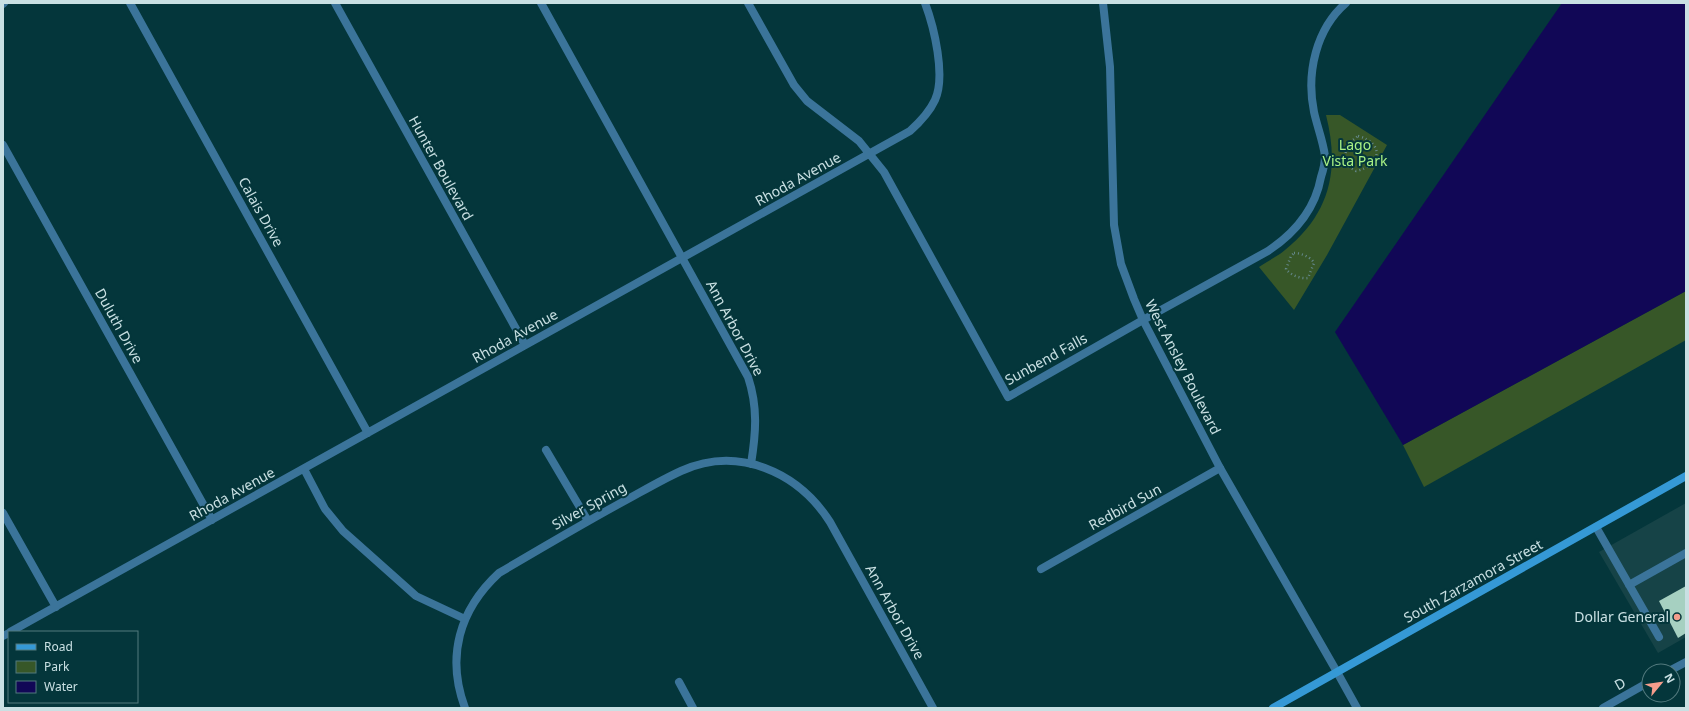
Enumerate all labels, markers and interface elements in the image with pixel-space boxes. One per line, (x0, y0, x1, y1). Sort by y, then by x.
street label: Hunter Boulevard (405, 112, 478, 223)
park label: Lago Vista Park (1323, 135, 1388, 170)
street label: Rhoda Avenue (752, 147, 844, 210)
street label: Calais Drive (235, 174, 288, 250)
street label: Ann Arbor Drive (702, 277, 769, 379)
street label: Duluth Drive (91, 285, 148, 367)
street label: West Ansley Boulevard (1141, 296, 1226, 437)
street label: Rhoda Avenue (469, 304, 561, 367)
street label: Sunbend Falls (1001, 328, 1091, 389)
street label: Rhoda Avenue (186, 462, 278, 525)
street label: Silver Spring (548, 477, 629, 534)
street label: Redbird Sun (1085, 479, 1164, 534)
street label: South Zarzamora Street (1400, 534, 1546, 627)
street label: Ann Arbor Drive (861, 561, 929, 663)
place label: Dollar General (1574, 607, 1669, 626)
marker: Dollar General (1672, 612, 1682, 622)
legend (8, 631, 138, 703)
text: Road (44, 638, 73, 655)
text: Park (44, 658, 70, 675)
north arrow (1641, 663, 1681, 703)
text: N (1661, 670, 1679, 685)
street label: D (1611, 673, 1629, 694)
text: Water (44, 678, 78, 695)

